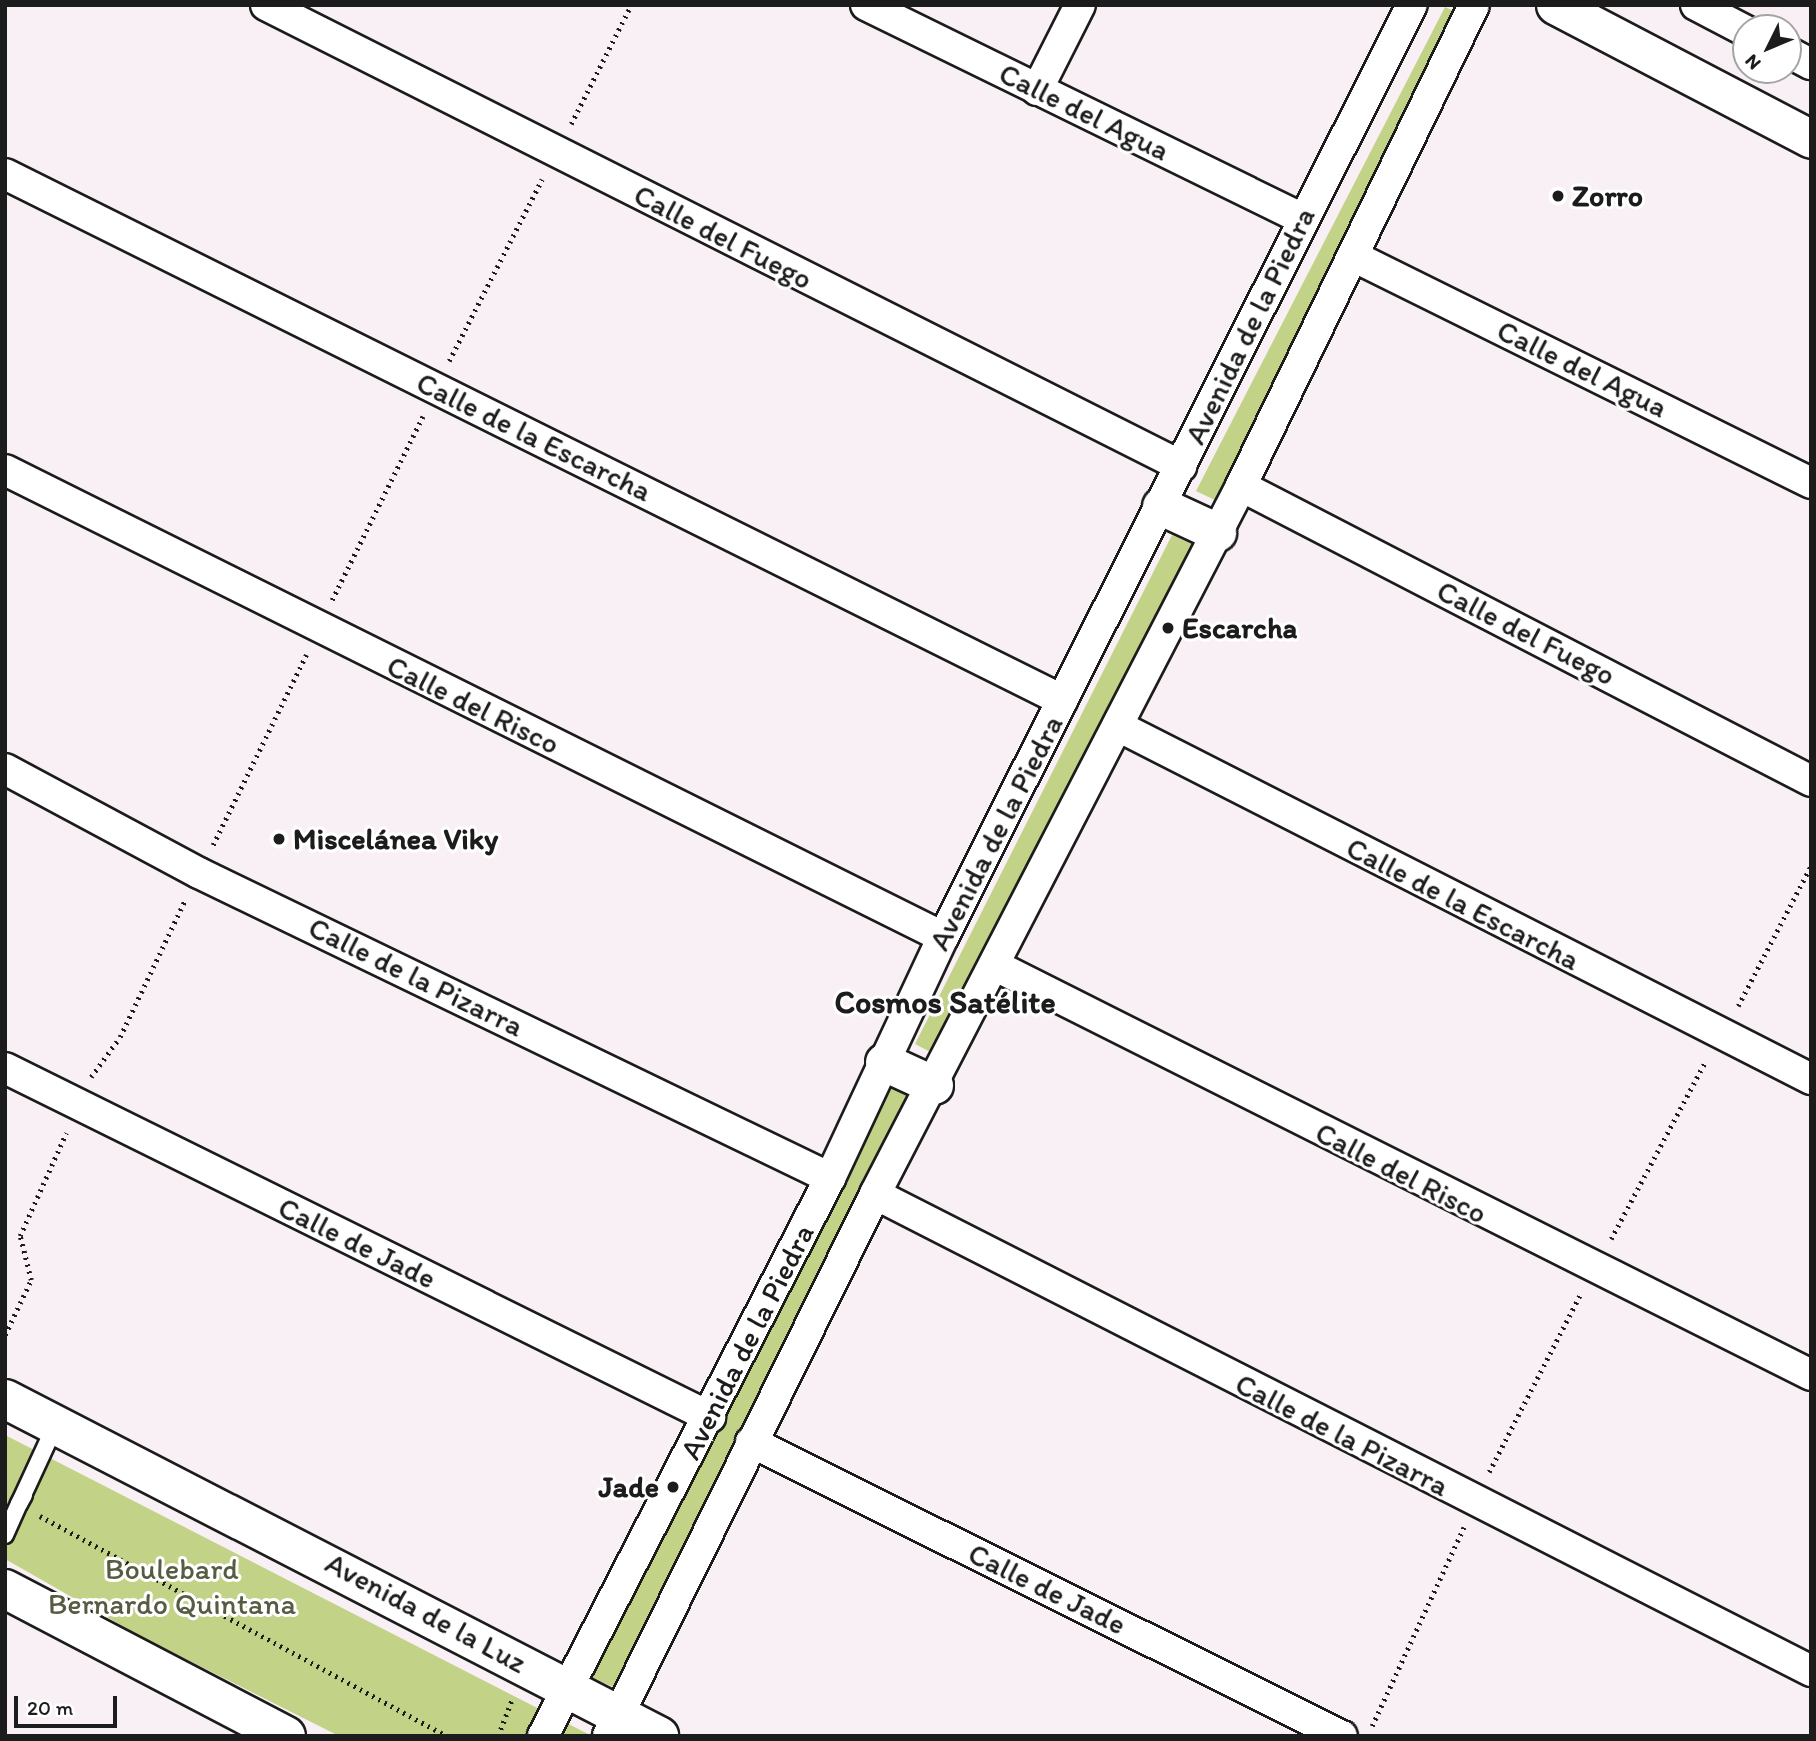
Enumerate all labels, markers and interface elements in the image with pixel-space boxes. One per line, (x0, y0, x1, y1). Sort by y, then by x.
north arrow (1732, 14, 1802, 84)
text: N (1740, 50, 1766, 75)
street label: Calle del Agua (993, 55, 1175, 169)
street label: Calle del Fuego (628, 177, 818, 297)
place label: Zorro (1572, 178, 1643, 214)
marker: Zorro (1550, 188, 1566, 204)
street label: Avenida de la Piedra (1177, 201, 1323, 451)
street label: Calle del Agua (1491, 312, 1673, 426)
street label: Calle de la Escarcha (411, 365, 657, 509)
street label: Calle del Fuego (1431, 573, 1621, 693)
place label: Escarcha (1182, 610, 1297, 646)
marker: Escarcha (1160, 620, 1176, 636)
street label: Calle del Risco (381, 648, 565, 762)
street label: Avenida de la Piedra (921, 709, 1071, 957)
place label: Miscelánea Viky (293, 821, 498, 857)
street label: Calle de la Escarcha (1341, 830, 1585, 978)
marker: Miscelánea Viky (271, 831, 287, 847)
street label: Calle de la Pizarra (303, 910, 529, 1044)
district label: Cosmos Satélite (834, 983, 1056, 1021)
street label: Calle del Risco (1310, 1115, 1492, 1231)
street label: Calle de Jade (272, 1189, 442, 1297)
street label: Avenida de la Piedra (672, 1218, 822, 1466)
street label: Calle de la Pizarra (1230, 1366, 1454, 1504)
place label: Jade (599, 1469, 659, 1505)
marker: Jade (665, 1479, 681, 1495)
street label: Calle de Jade (962, 1535, 1132, 1643)
street label: Avenida de la Luz (319, 1545, 533, 1681)
park label: Boulebard Bernardo Quintana (47, 1551, 297, 1622)
scale bar (18, 1682, 121, 1726)
text: 20 m (27, 1695, 73, 1720)

